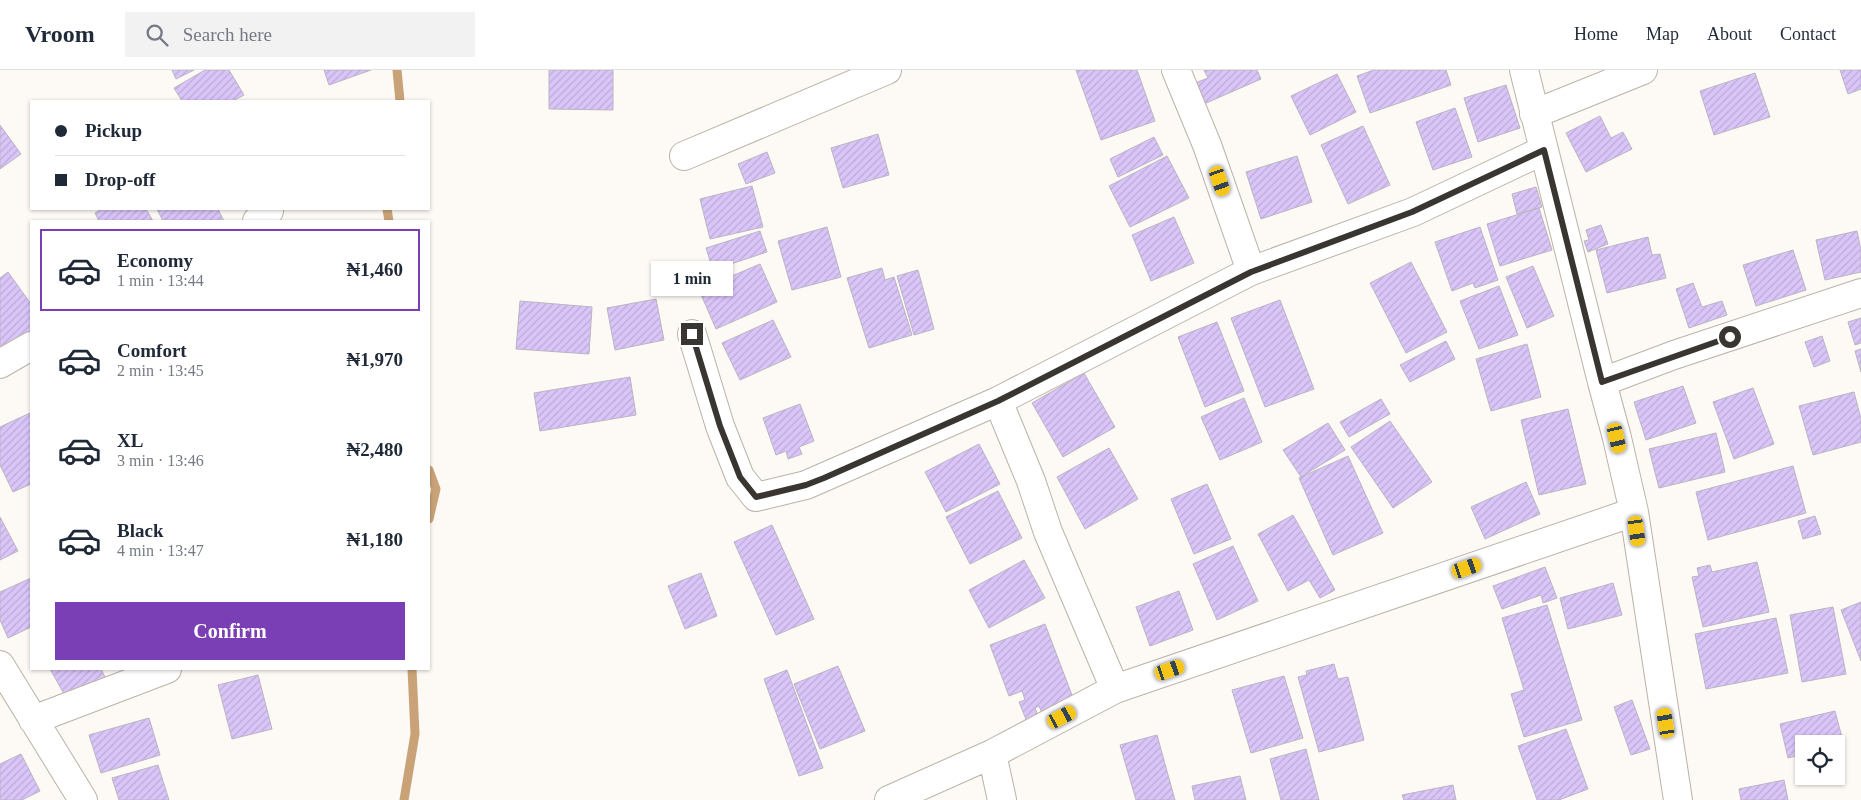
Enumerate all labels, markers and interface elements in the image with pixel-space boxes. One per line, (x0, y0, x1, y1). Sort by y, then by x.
search box (125, 12, 475, 57)
text: Vroom (25, 21, 95, 47)
icon: search (143, 21, 171, 49)
text: Search here (183, 24, 272, 45)
text: Home (1574, 24, 1618, 44)
text: Map (1646, 24, 1679, 44)
text: About (1707, 24, 1752, 44)
text: Contact (1780, 24, 1836, 44)
text: Pickup (85, 120, 142, 141)
car (1208, 164, 1231, 198)
text: Drop-off (85, 169, 155, 190)
icon: car (57, 248, 102, 293)
text: Economy (117, 250, 193, 271)
text: ₦1,460 (347, 259, 403, 280)
callout: 1 min (651, 262, 733, 296)
text: 1 min (673, 270, 711, 287)
text: 1 min · 13:44 (117, 272, 204, 289)
route end (681, 323, 703, 345)
route start (1719, 326, 1741, 348)
icon: car (57, 338, 102, 383)
text: Comfort (117, 340, 187, 361)
text: ₦1,970 (347, 349, 403, 370)
text: 2 min · 13:45 (117, 362, 204, 379)
car (1606, 422, 1627, 454)
icon: car (57, 428, 102, 473)
text: XL (117, 430, 143, 451)
text: ₦2,480 (347, 439, 403, 460)
text: 3 min · 13:46 (117, 452, 204, 469)
car (1627, 515, 1646, 547)
icon: car (57, 518, 102, 563)
text: Black (117, 520, 163, 541)
text: ₦1,180 (347, 529, 403, 550)
text: 4 min · 13:47 (117, 542, 204, 559)
car (1450, 556, 1483, 580)
button: Confirm (55, 602, 405, 660)
car (1153, 658, 1186, 682)
car (1045, 703, 1078, 731)
car (1656, 707, 1675, 739)
map controls (1795, 735, 1845, 785)
button: locate (1795, 735, 1845, 785)

